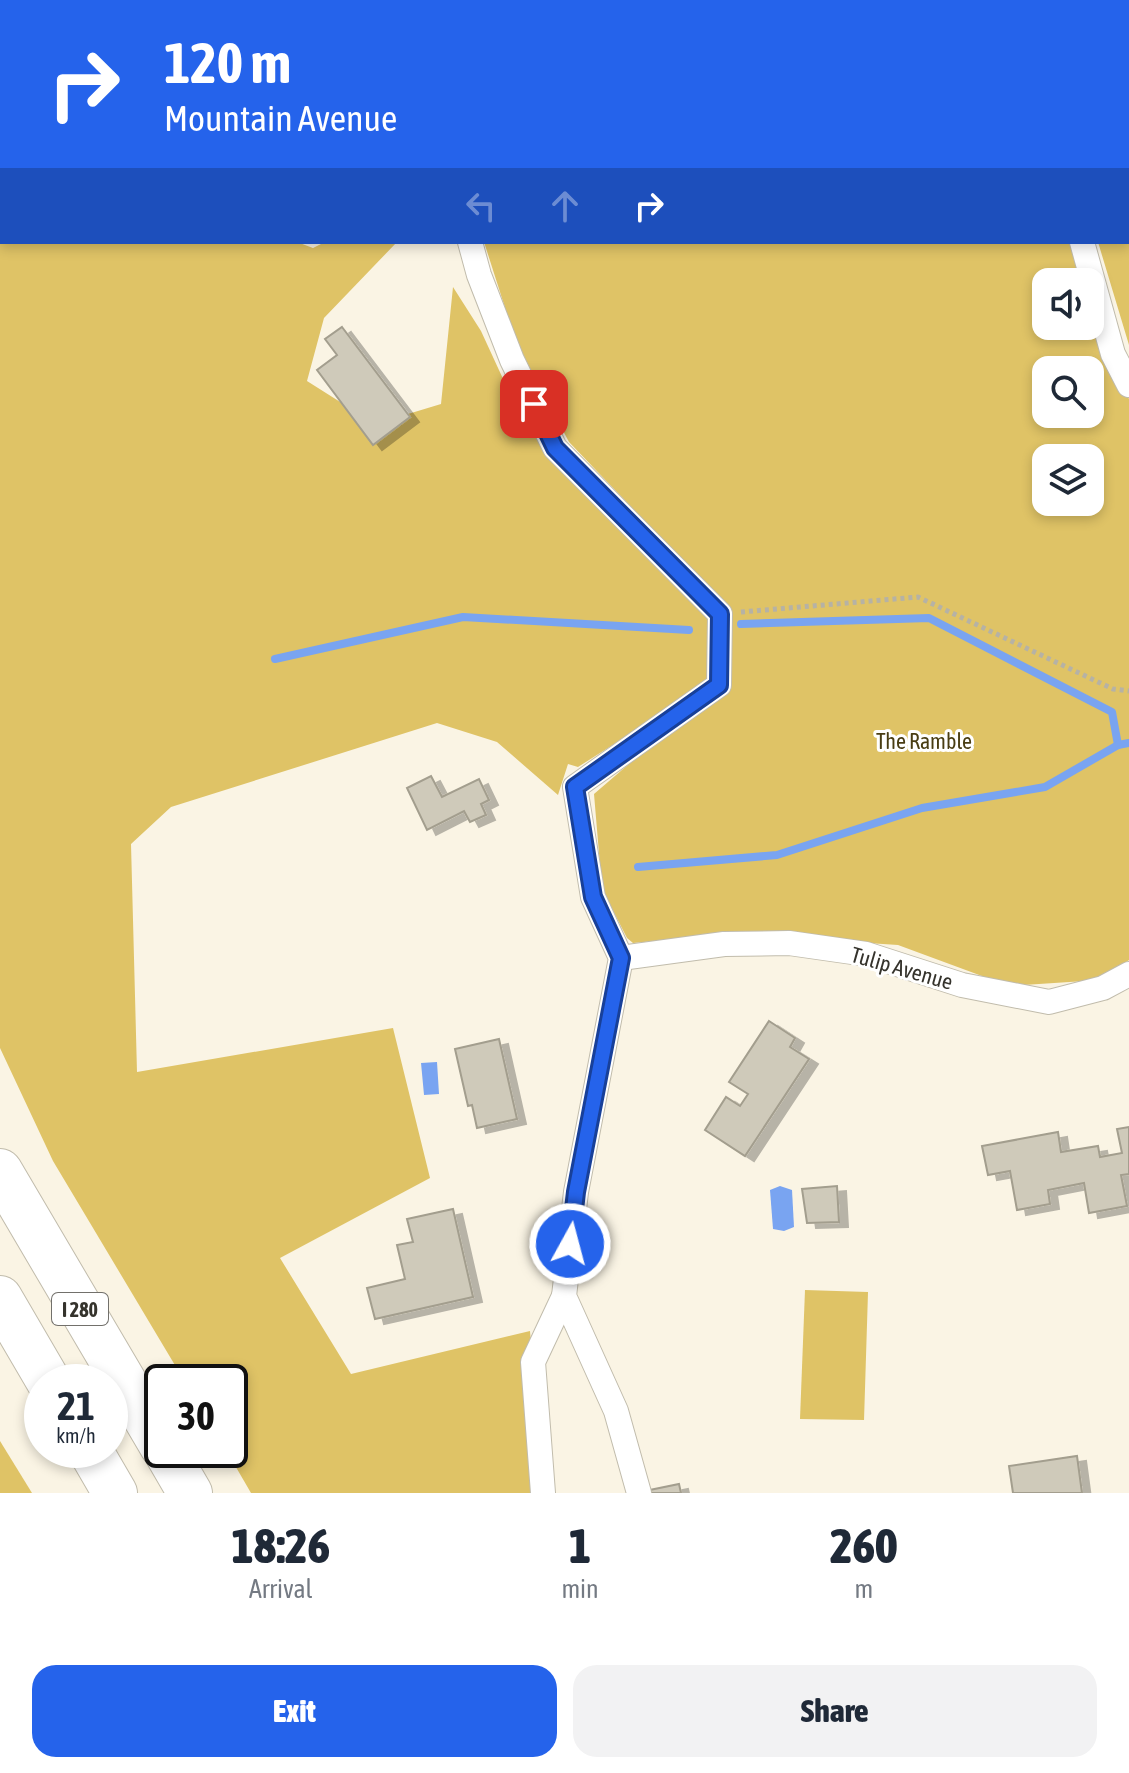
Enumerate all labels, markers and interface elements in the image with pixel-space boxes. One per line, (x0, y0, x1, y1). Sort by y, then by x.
text: 120 m (164, 31, 291, 95)
icon: right (32, 32, 136, 136)
text: Mountain Avenue (164, 97, 397, 139)
icon: left (459, 184, 503, 228)
icon: ahead (543, 184, 587, 228)
icon: right (627, 184, 671, 228)
map controls (1032, 268, 1104, 516)
button: sound (1032, 268, 1104, 340)
button: search (1032, 356, 1104, 428)
pin (500, 370, 568, 438)
icon: arrive (512, 382, 556, 426)
button: layers (1032, 444, 1104, 516)
park label: The Ramble (876, 728, 972, 754)
street label: Tulip Avenue (848, 941, 956, 995)
position arrow (528, 1202, 612, 1286)
road number: I 280 (52, 1293, 108, 1325)
speed limit sign: 30 (144, 1364, 248, 1468)
text: 21 (57, 1383, 95, 1428)
text: km/h (56, 1424, 96, 1447)
text: 18:26 (231, 1518, 330, 1573)
text: 1 (569, 1518, 591, 1573)
text: 260 (830, 1518, 898, 1573)
text: Arrival (249, 1574, 312, 1604)
text: min (561, 1574, 599, 1604)
text: m (854, 1574, 873, 1604)
button: Exit (32, 1665, 557, 1757)
button: Share (573, 1665, 1097, 1757)

